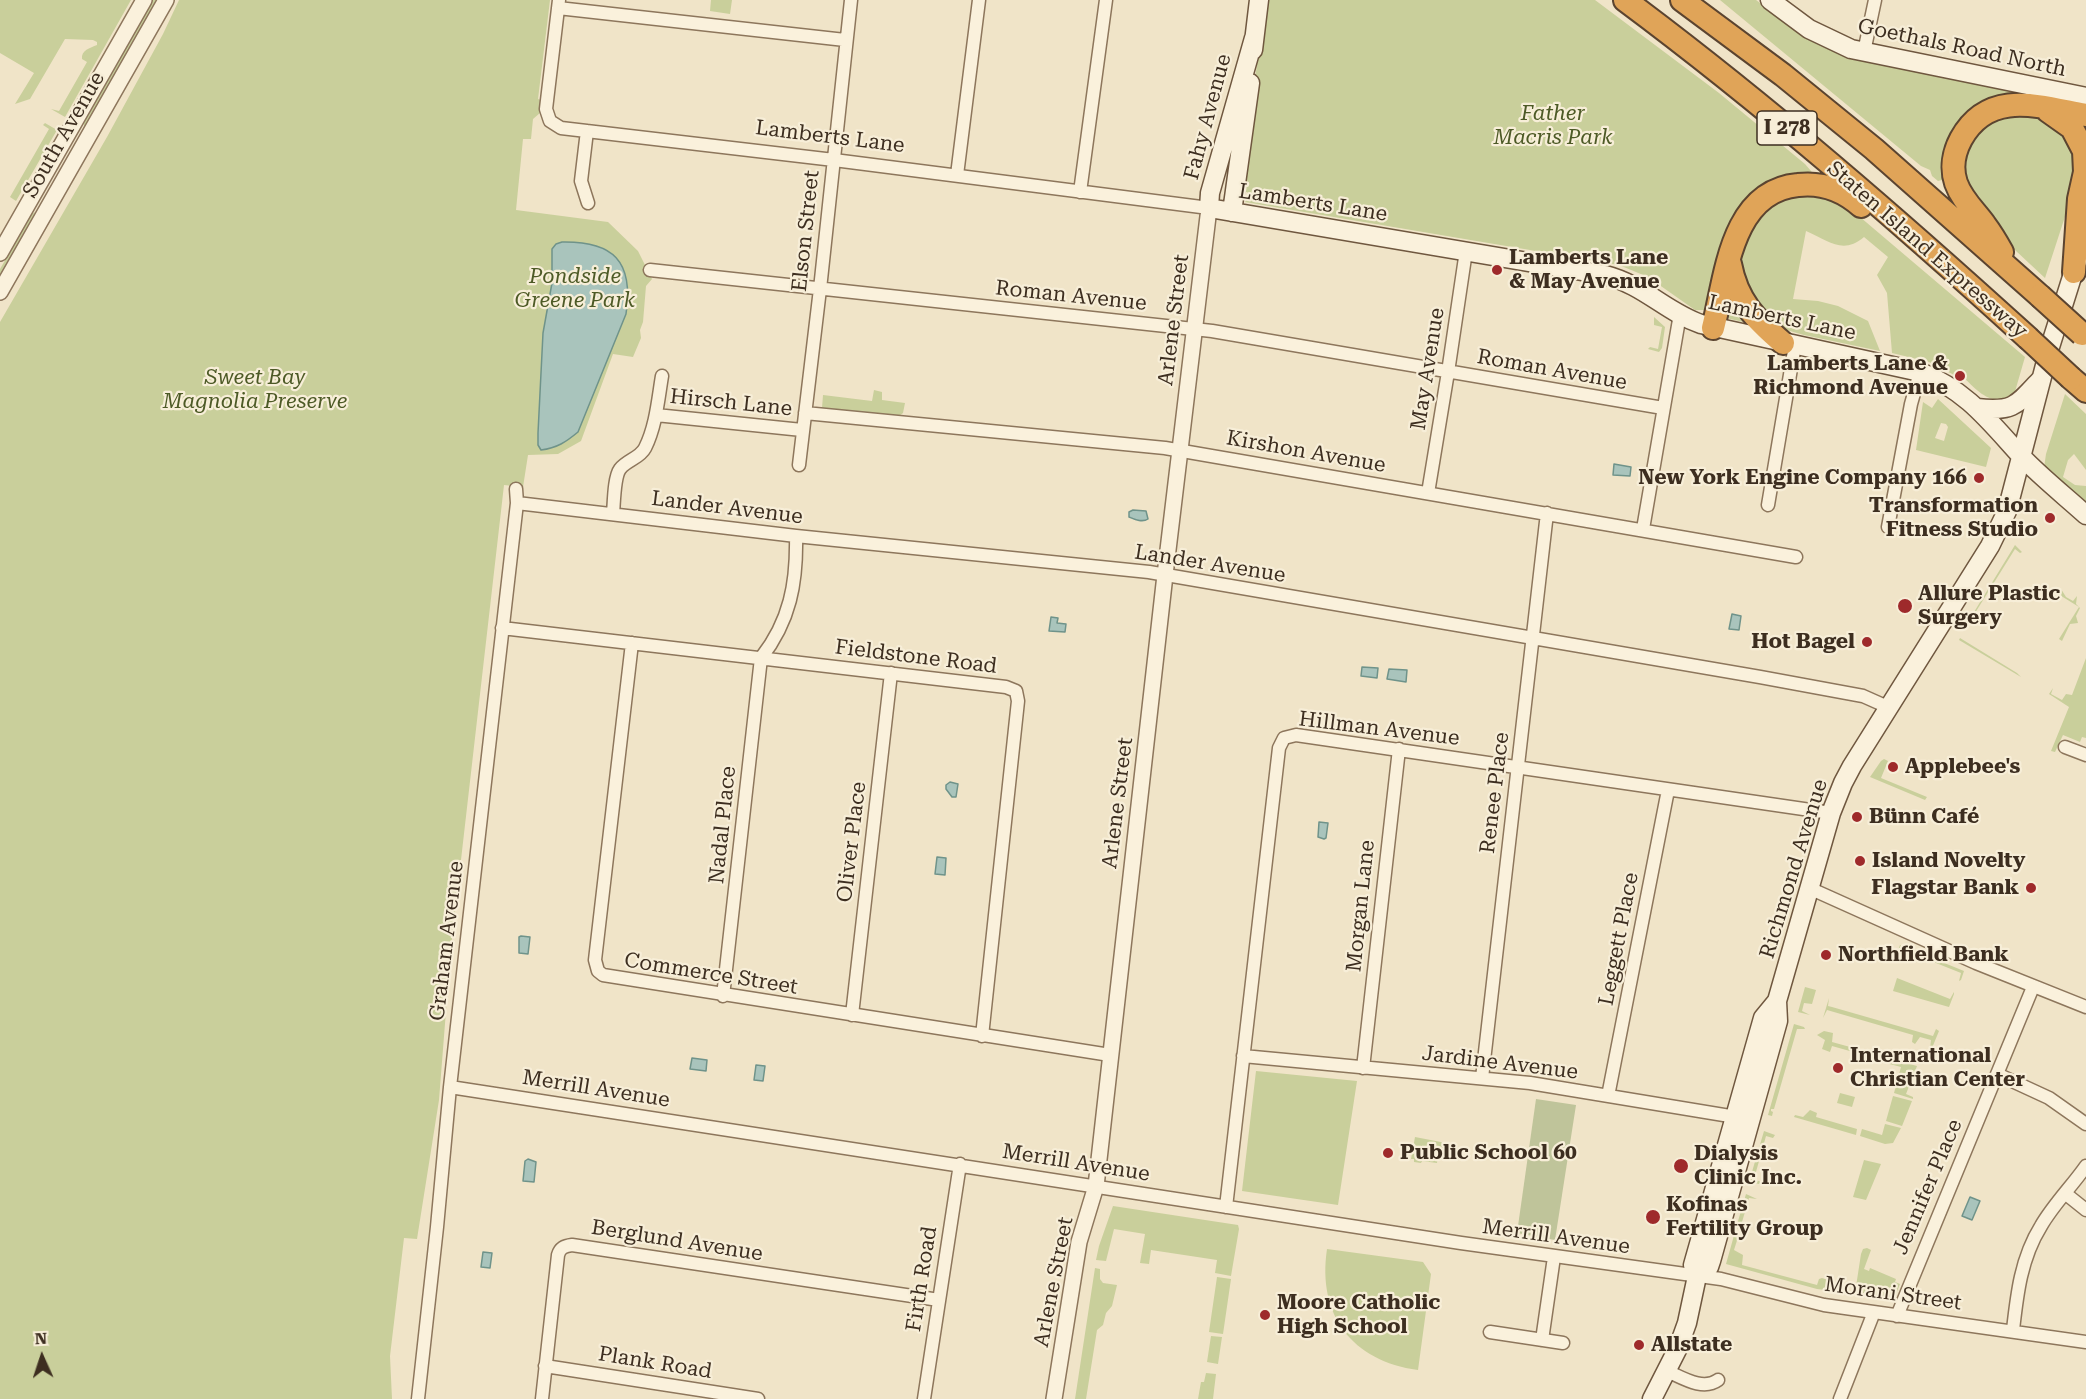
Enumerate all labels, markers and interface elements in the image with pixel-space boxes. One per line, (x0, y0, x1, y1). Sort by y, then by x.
street label: Goethals Road North (1855, 14, 2069, 82)
street label: Fahy Avenue (1179, 51, 1237, 183)
street label: South Avenue (18, 67, 110, 203)
park label: Father Macris Park (1493, 101, 1613, 151)
road number: I 278 (1757, 111, 1817, 145)
street label: Lamberts Lane (754, 115, 906, 159)
street label: Staten Island Expressway (1822, 156, 2032, 344)
street label: Elson Street (787, 169, 825, 293)
street label: Lamberts Lane (1237, 179, 1389, 227)
place label: Lamberts Lane & May Avenue (1509, 245, 1668, 295)
street label: Arlene Street (1153, 253, 1195, 387)
marker: Lamberts Lane & May Avenue (1490, 263, 1504, 277)
park label: Pondside Greene Park (515, 264, 635, 314)
street label: Roman Avenue (994, 276, 1148, 316)
street label: Lamberts Lane (1706, 290, 1858, 346)
street label: May Avenue (1406, 306, 1450, 432)
street label: Roman Avenue (1475, 344, 1629, 396)
place label: Lamberts Lane & Richmond Avenue (1753, 351, 1948, 401)
park label: Sweet Bay Magnolia Preserve (163, 365, 347, 415)
marker: Lamberts Lane & Richmond Avenue (1953, 369, 1967, 383)
street label: Hirsch Lane (669, 384, 793, 422)
street label: Kirshon Avenue (1224, 426, 1388, 478)
place label: New York Engine Company 166 (1638, 465, 1967, 491)
marker: New York Engine Company 166 (1972, 471, 1986, 485)
street label: Lander Avenue (650, 486, 804, 530)
place label: Transformation Fitness Studio (1869, 493, 2038, 543)
marker: Transformation Fitness Studio (2043, 511, 2057, 525)
street label: Lander Avenue (1133, 540, 1287, 588)
place label: Allure Plastic Surgery (1918, 581, 2060, 631)
marker: Allure Plastic Surgery (1896, 597, 1914, 615)
place label: Hot Bagel (1751, 629, 1855, 655)
street label: Fieldstone Road (834, 635, 998, 679)
marker: Hot Bagel (1860, 635, 1874, 649)
street label: Hillman Avenue (1297, 707, 1461, 751)
street label: Renee Place (1475, 731, 1515, 855)
street label: Arlene Street (1097, 736, 1139, 870)
place label: Applebee's (1905, 754, 2020, 780)
marker: Applebee's (1886, 760, 1900, 774)
street label: Nadal Place (704, 765, 742, 885)
street label: Richmond Avenue (1755, 776, 1833, 962)
street label: Oliver Place (832, 780, 872, 904)
place label: Bünn Café (1869, 804, 1979, 830)
marker: Bünn Café (1850, 810, 1864, 824)
street label: Morgan Lane (1342, 839, 1380, 973)
place label: Island Novelty (1872, 848, 2026, 874)
marker: Island Novelty (1853, 854, 1867, 868)
street label: Graham Avenue (425, 860, 469, 1022)
street label: Leggett Place (1594, 870, 1644, 1008)
place label: Flagstar Bank (1871, 875, 2019, 901)
marker: Flagstar Bank (2024, 881, 2038, 895)
place label: Northfield Bank (1838, 942, 2009, 968)
street label: Commerce Street (623, 948, 799, 1000)
marker: Northfield Bank (1819, 948, 1833, 962)
street label: Jardine Avenue (1421, 1041, 1579, 1085)
place label: International Christian Center (1850, 1043, 2025, 1093)
marker: International Christian Center (1831, 1061, 1845, 1075)
street label: Merrill Avenue (521, 1065, 671, 1113)
street label: Jennifer Place (1888, 1115, 1968, 1259)
street label: Merrill Avenue (1001, 1139, 1151, 1187)
place label: Public School 60 (1400, 1140, 1577, 1166)
place label: Dialysis Clinic Inc. (1694, 1141, 1802, 1191)
marker: Public School 60 (1381, 1146, 1395, 1160)
marker: Dialysis Clinic Inc. (1672, 1157, 1690, 1175)
place label: Kofinas Fertility Group (1666, 1192, 1823, 1242)
marker: Kofinas Fertility Group (1644, 1208, 1662, 1226)
street label: Merrill Avenue (1481, 1214, 1631, 1260)
street label: Berglund Avenue (590, 1215, 764, 1267)
street label: Arlene Street (1029, 1215, 1079, 1349)
street label: Firth Road (901, 1224, 943, 1334)
street label: Morani Street (1823, 1272, 1963, 1316)
place label: Moore Catholic High School (1277, 1290, 1440, 1340)
marker: Moore Catholic High School (1258, 1308, 1272, 1322)
north arrow (12, 1327, 72, 1387)
text: N (34, 1329, 48, 1348)
place label: Allstate (1651, 1332, 1732, 1358)
marker: Allstate (1632, 1338, 1646, 1352)
street label: Plank Road (596, 1342, 714, 1384)

